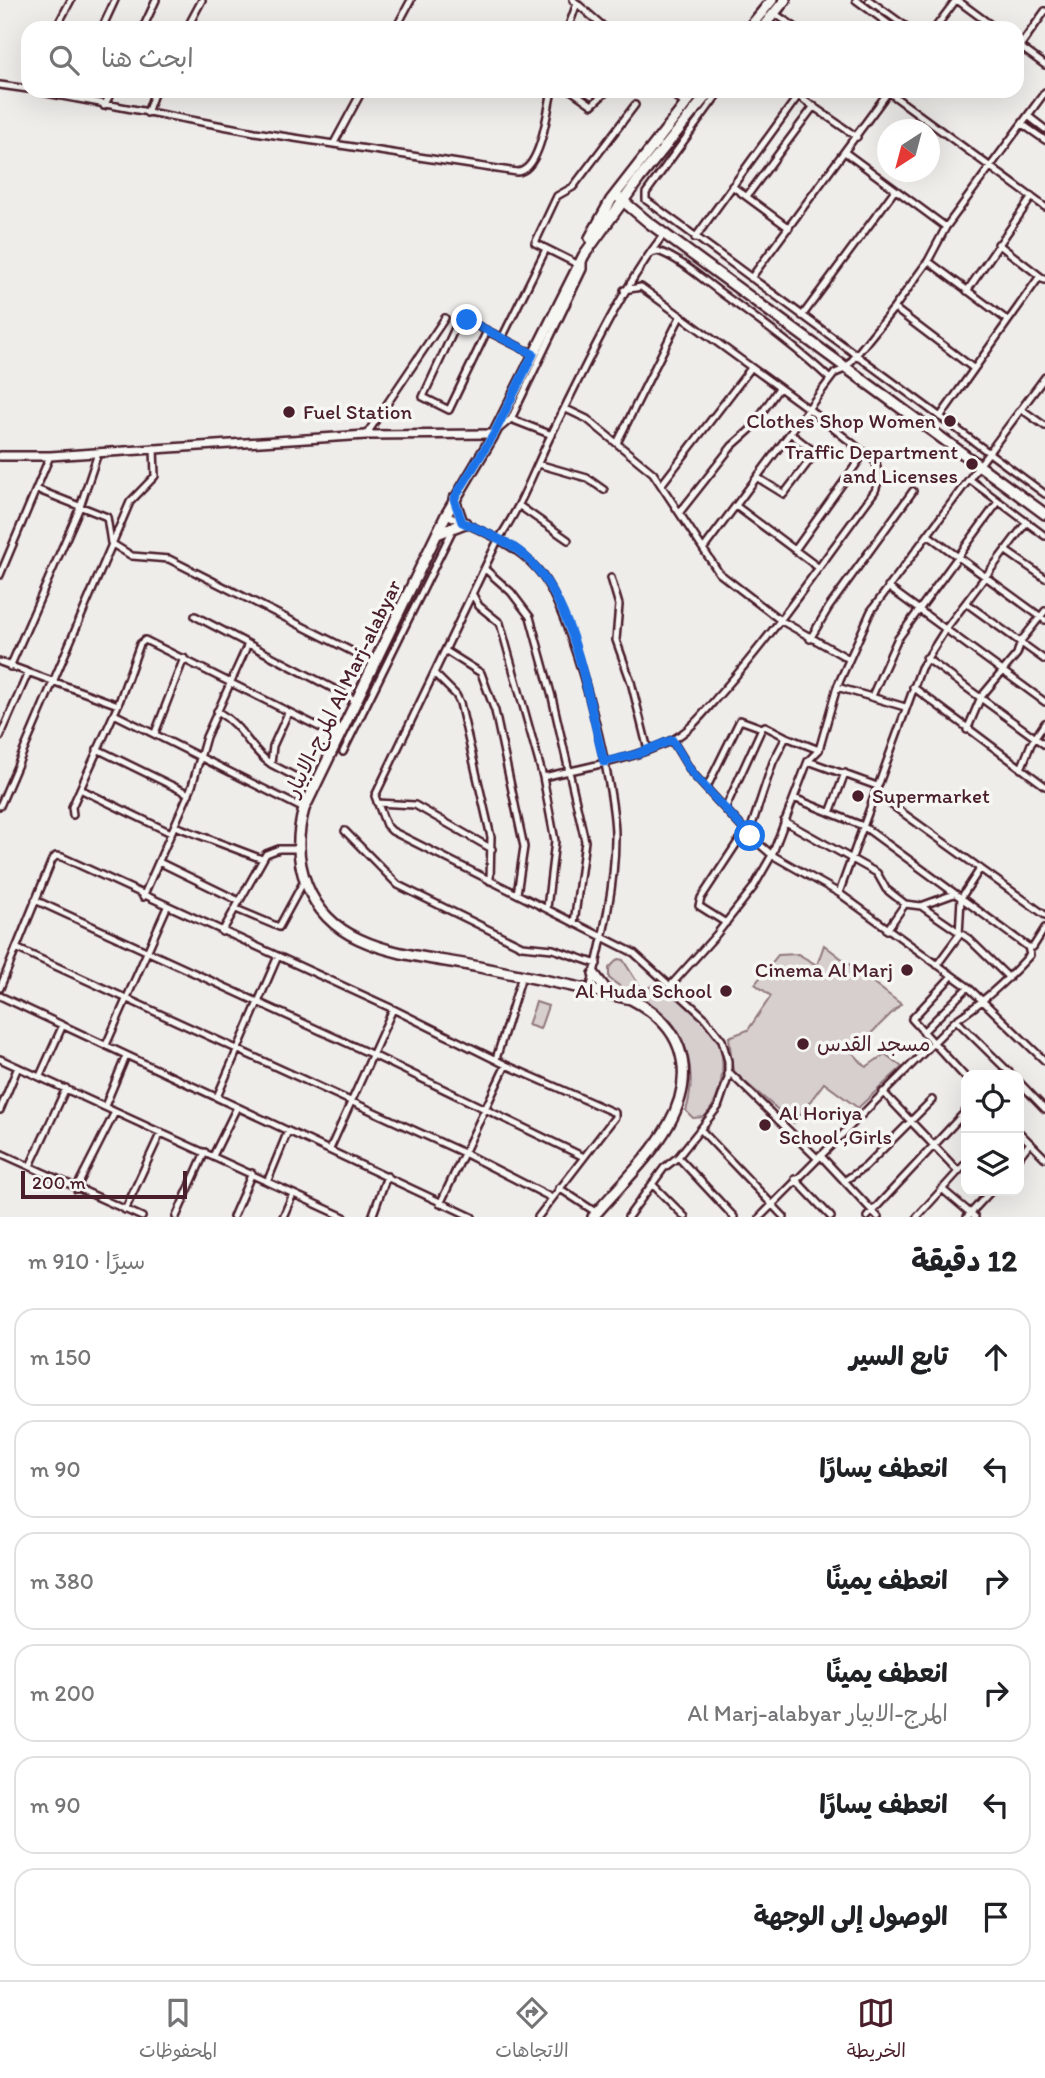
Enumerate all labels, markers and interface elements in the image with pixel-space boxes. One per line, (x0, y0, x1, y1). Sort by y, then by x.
search box (21, 21, 1024, 98)
icon: search (45, 41, 83, 79)
text: ابحث هنا (101, 42, 194, 74)
north arrow (877, 119, 940, 182)
route end (451, 304, 482, 335)
place label: Fuel Station (303, 399, 412, 424)
marker: Fuel Station (281, 404, 297, 420)
place label: Clothes Shop Women (746, 408, 936, 433)
marker: Clothes Shop Women (942, 413, 958, 429)
place label: Traffic Department and Licenses (785, 439, 958, 488)
marker: Traffic Department and Licenses (964, 456, 980, 472)
street label: المرج-الابيار Al Marj-alabyar (278, 575, 408, 803)
place label: Supermarket (872, 783, 990, 808)
marker: Supermarket (850, 788, 866, 804)
route start (734, 820, 765, 851)
place label: Cinema Al Marj (755, 957, 893, 982)
marker: Cinema Al Marj (899, 962, 915, 978)
place label: Al Huda School (575, 978, 712, 1003)
marker: Al Huda School (718, 983, 734, 999)
place label: مسجد القدس (817, 1031, 930, 1056)
marker: مسجد القدس (795, 1036, 811, 1052)
map controls (961, 1070, 1024, 1196)
button: locate (961, 1070, 1024, 1133)
place label: Al Horiya School ,Girls (779, 1100, 892, 1149)
marker: Al Horiya School ,Girls (757, 1117, 773, 1133)
button: layers (961, 1133, 1024, 1196)
scale bar (21, 1168, 187, 1200)
text: 200 m (32, 1171, 86, 1194)
text: 12 دقيقة (911, 1242, 1017, 1279)
text: سيرًا · 910 m (28, 1247, 145, 1275)
icon: ahead (977, 1338, 1015, 1376)
text: تابع السير (850, 1340, 948, 1372)
text: 150 m (30, 1343, 91, 1371)
icon: left (977, 1450, 1015, 1488)
text: انعطف يسارًا (819, 1452, 948, 1484)
text: 90 m (30, 1455, 81, 1483)
icon: right (977, 1562, 1015, 1600)
text: انعطف يمينًا (826, 1564, 948, 1596)
text: 380 m (30, 1567, 94, 1595)
text: انعطف يمينًا (826, 1657, 948, 1689)
icon: right (977, 1674, 1015, 1712)
text: 200 m (30, 1679, 95, 1707)
text: المرج-الابيار Al Marj-alabyar (687, 1699, 948, 1727)
icon: left (977, 1786, 1015, 1824)
text: انعطف يسارًا (819, 1788, 948, 1820)
text: 90 m (30, 1791, 81, 1819)
icon: arrive (977, 1898, 1015, 1936)
text: الوصول إلى الوجهة (754, 1900, 948, 1932)
tab: المحفوظات (139, 1994, 217, 2067)
tab: الاتجاهات (495, 1994, 569, 2067)
tab: الخريطة (847, 1994, 906, 2067)

